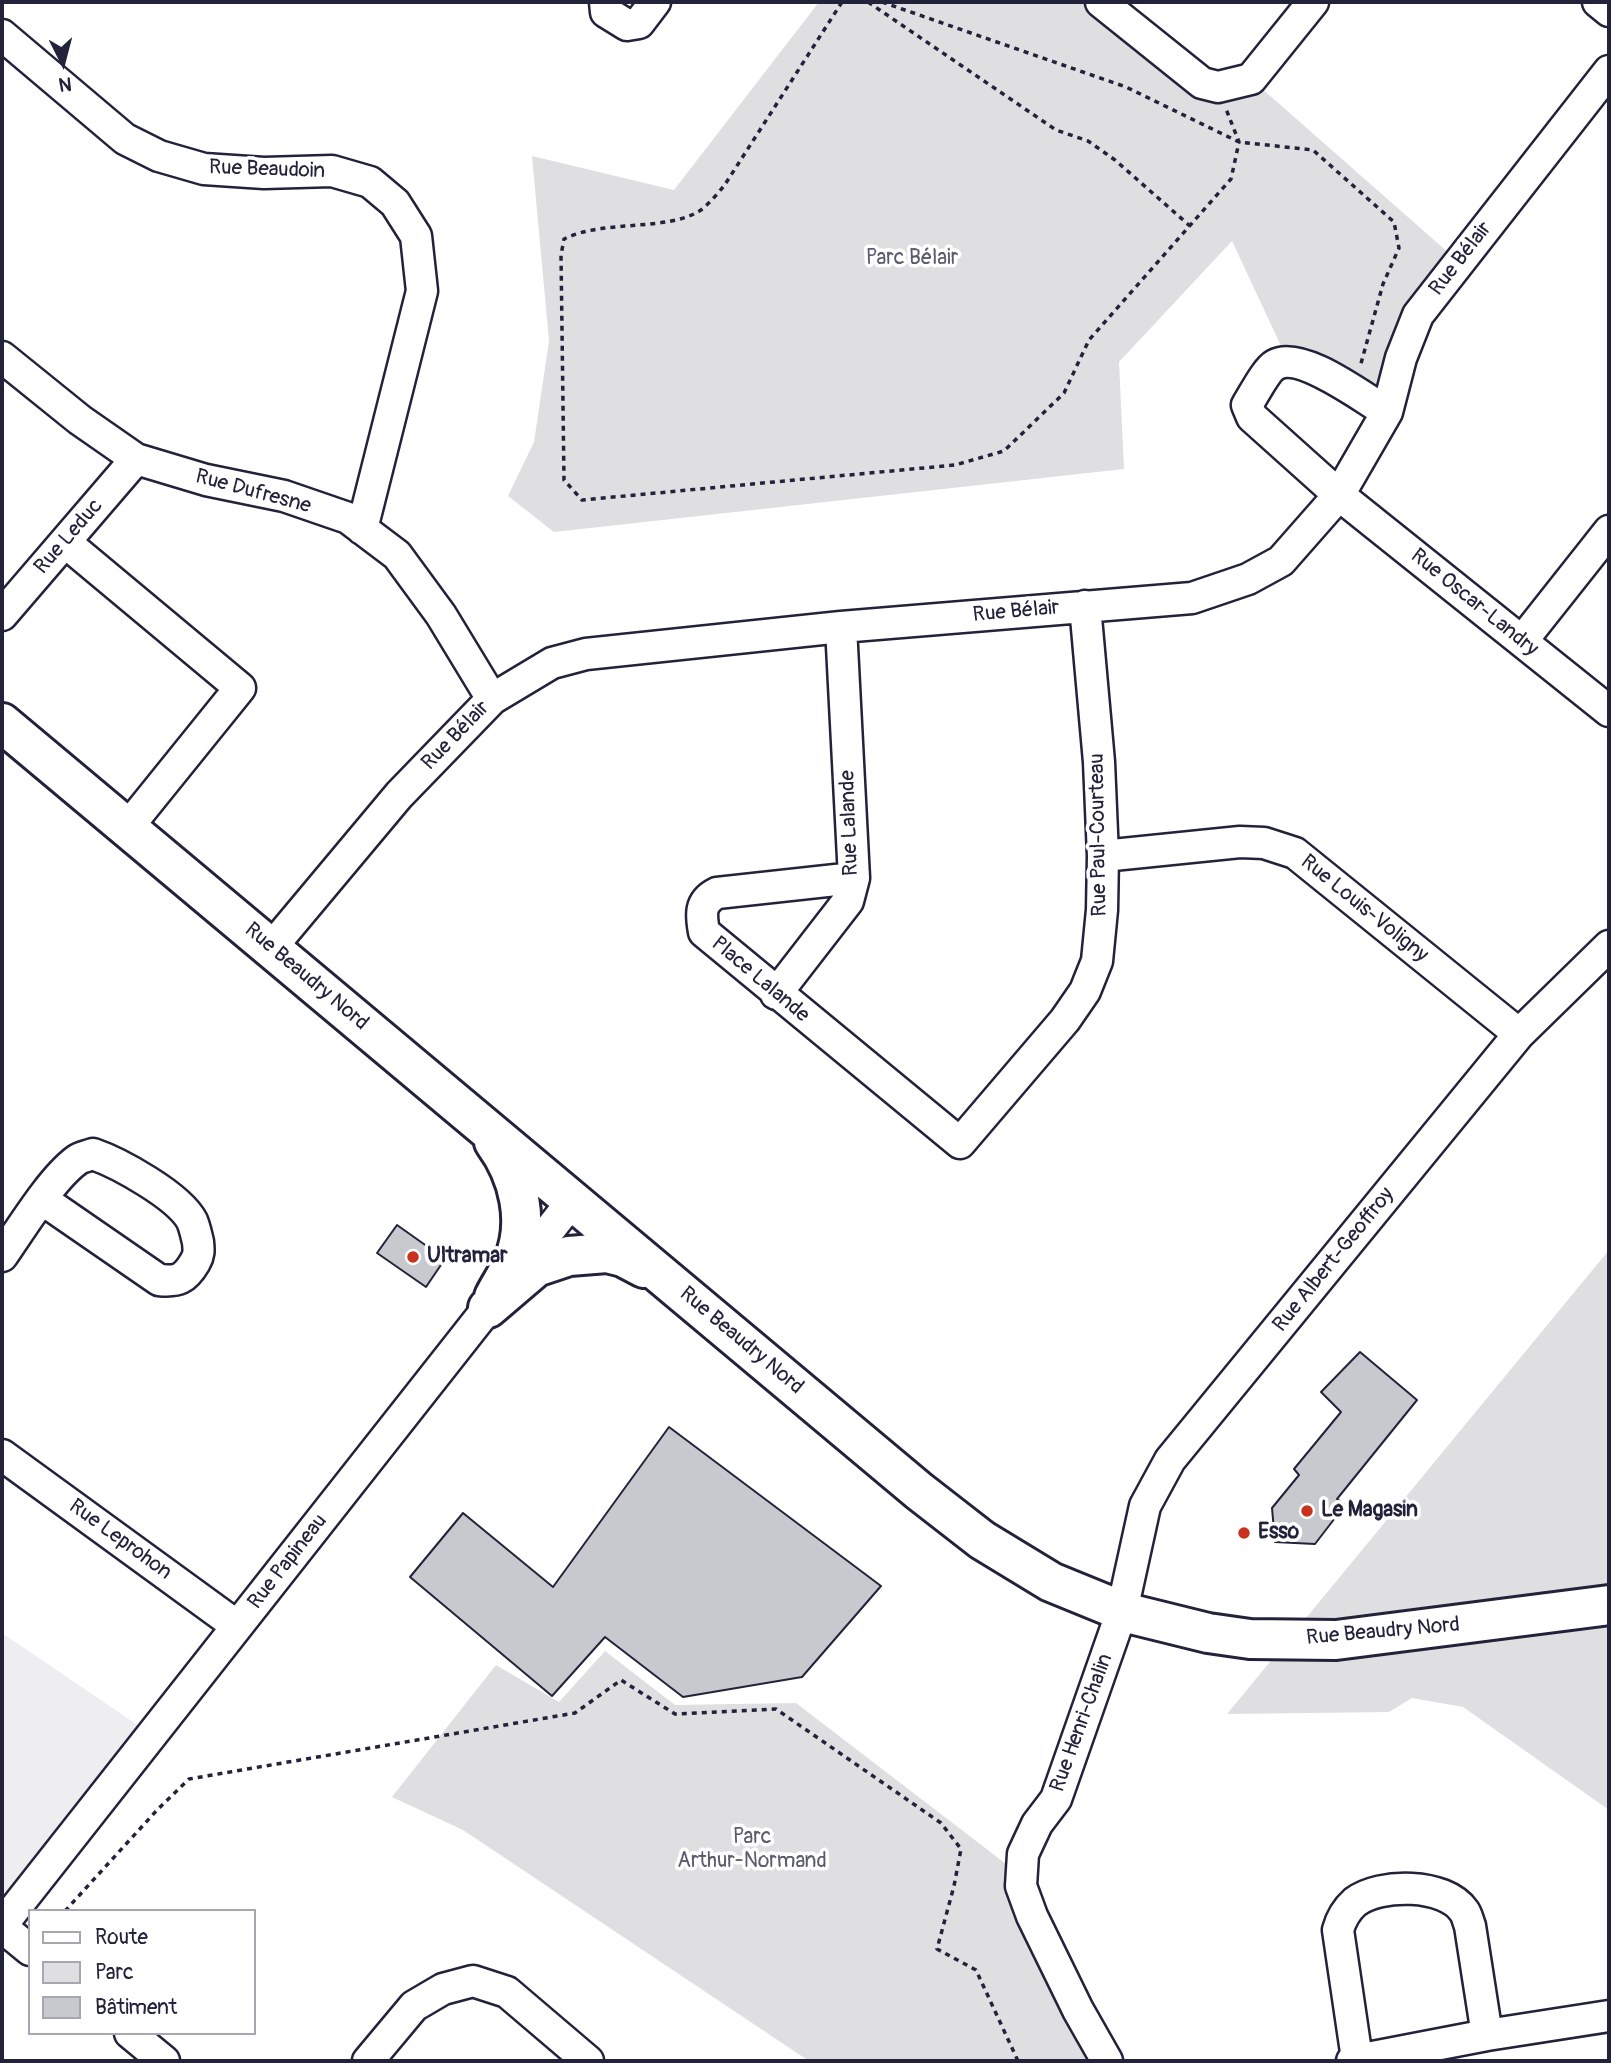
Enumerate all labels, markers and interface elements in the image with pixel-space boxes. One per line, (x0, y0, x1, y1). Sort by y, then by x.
north arrow (28, 28, 98, 98)
text: N (58, 71, 73, 96)
street label: Rue Beaudoin (208, 155, 326, 185)
street label: Rue Bélair (1424, 217, 1498, 301)
park label: Parc Bélair (866, 246, 958, 272)
street label: Rue Dufresne (192, 464, 314, 520)
street label: Rue Leduc (30, 494, 108, 580)
street label: Rue Oscar-Landry (1405, 544, 1543, 662)
street label: Rue Bélair (972, 596, 1060, 628)
street label: Rue Bélair (417, 696, 495, 776)
street label: Rue Paul-Courteau (1085, 753, 1113, 917)
street label: Rue Lalande (836, 770, 864, 876)
street label: Rue Louis-Voligny (1295, 850, 1433, 968)
street label: Rue Beaudry Nord (239, 918, 373, 1036)
street label: Place Lalande (706, 932, 814, 1028)
street label: Rue Albert-Geoffroy (1268, 1183, 1400, 1337)
place label: Ultramar (427, 1244, 508, 1270)
marker: Ultramar (405, 1249, 421, 1265)
street label: Rue Beaudry Nord (674, 1282, 808, 1400)
street label: Rue Leprohon (64, 1494, 176, 1586)
place label: Le Magasin (1321, 1498, 1418, 1524)
marker: Le Magasin (1299, 1503, 1315, 1519)
street label: Rue Papineau (243, 1509, 333, 1615)
place label: Esso (1258, 1520, 1299, 1546)
marker: Esso (1236, 1525, 1252, 1541)
street label: Rue Beaudry Nord (1305, 1613, 1461, 1651)
street label: Rue Henri-Chalin (1045, 1651, 1119, 1795)
park label: Parc Arthur-Normand (677, 1825, 827, 1875)
legend (28, 1909, 256, 2035)
text: Route (95, 1924, 148, 1951)
text: Parc (95, 1959, 134, 1986)
text: Bâtiment (95, 1994, 177, 2021)

